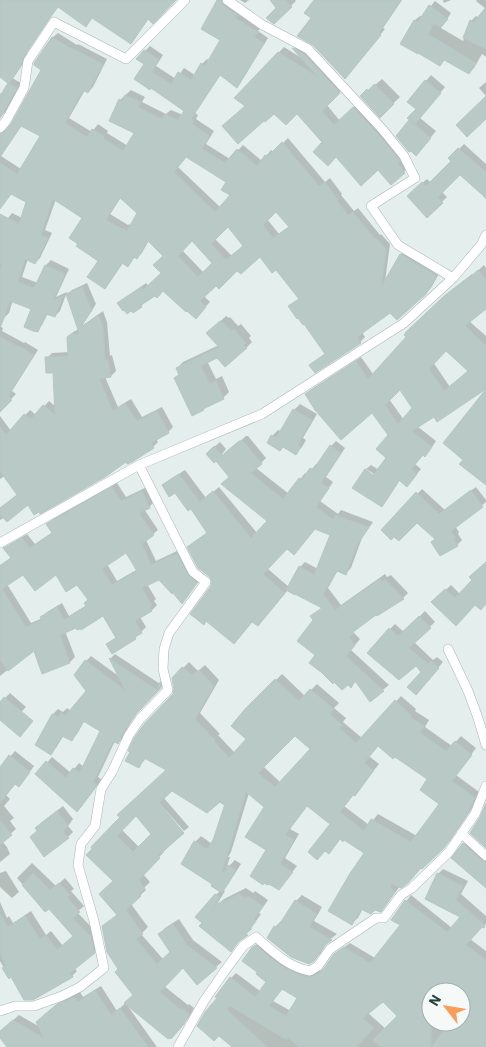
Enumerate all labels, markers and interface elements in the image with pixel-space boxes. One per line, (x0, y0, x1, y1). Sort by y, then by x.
north arrow (421, 982, 471, 1032)
text: N (425, 991, 445, 1009)

